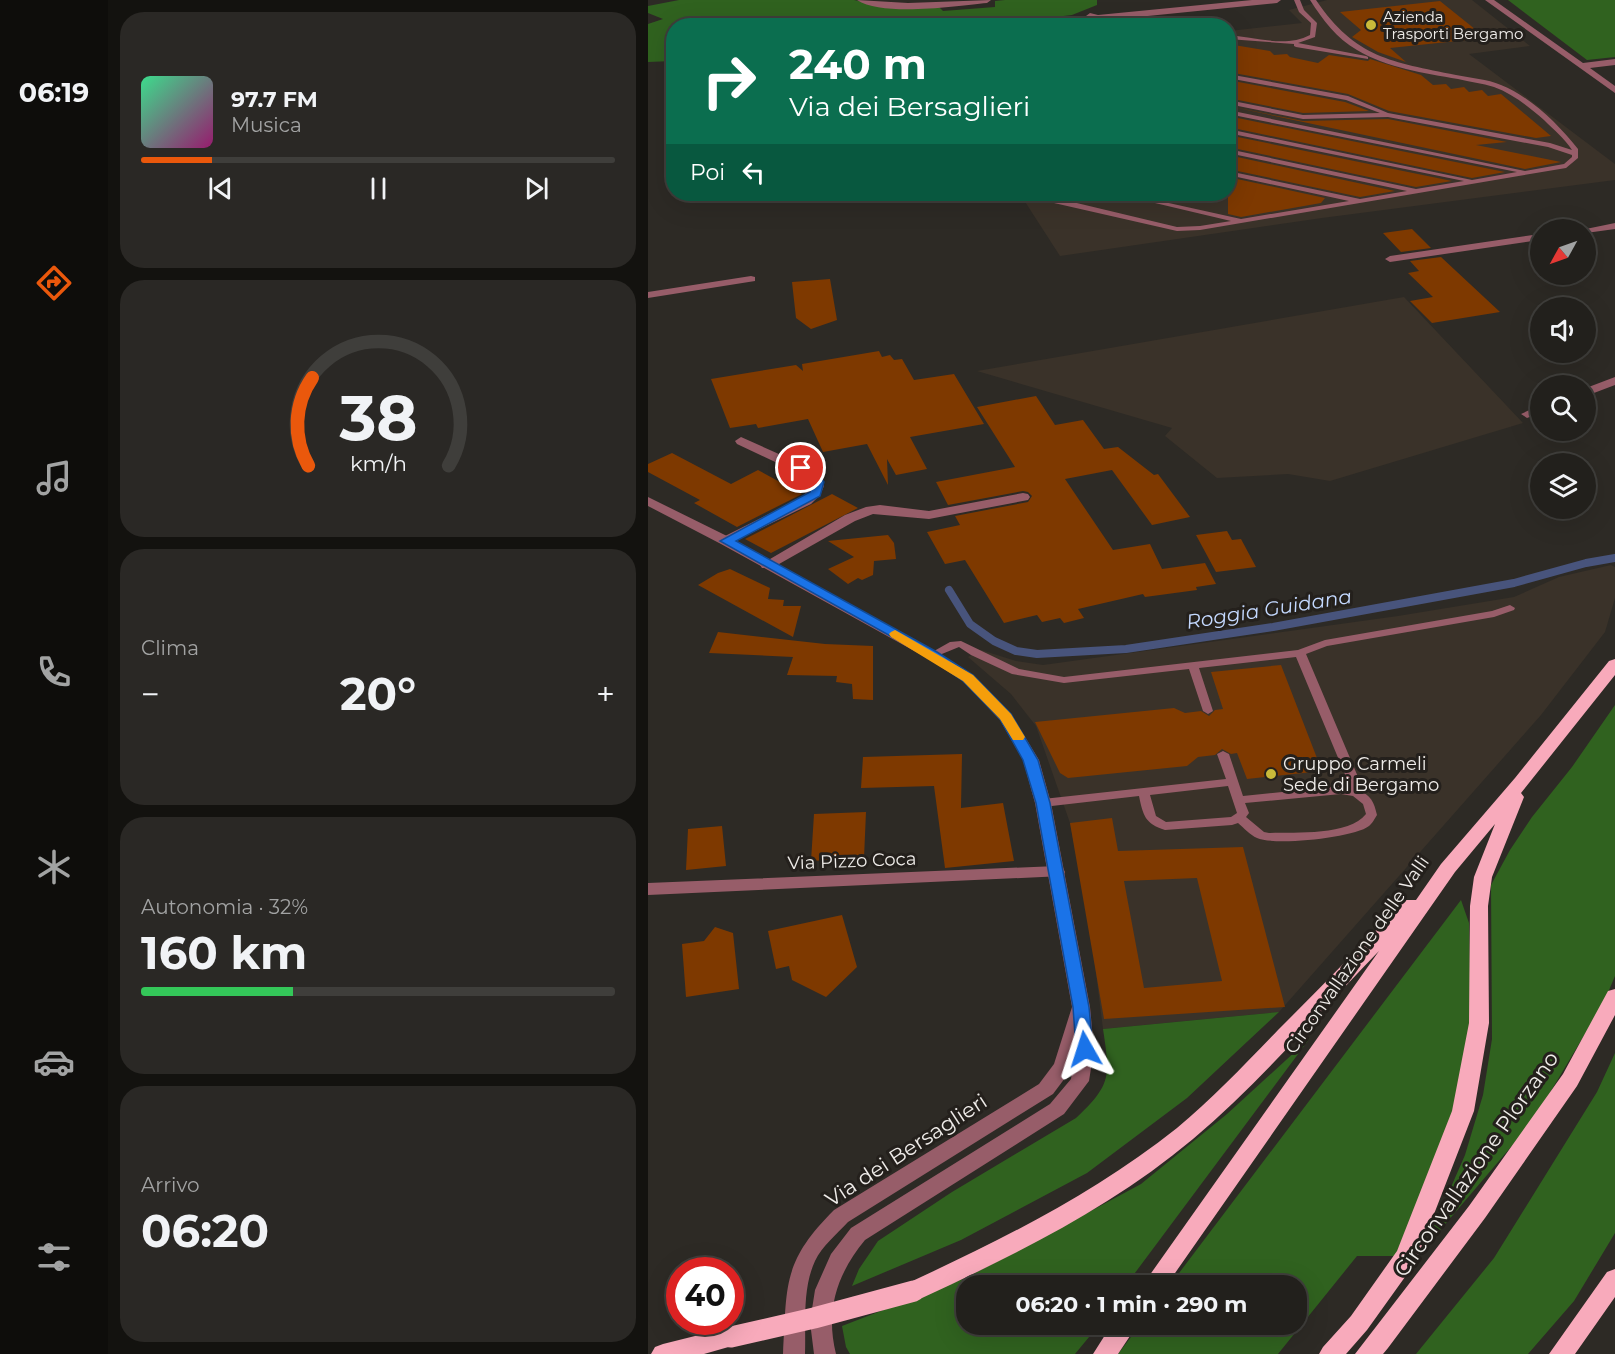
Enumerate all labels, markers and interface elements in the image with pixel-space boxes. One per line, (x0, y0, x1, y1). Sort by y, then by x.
place label: Azienda Trasporti Bergamo (1383, 7, 1524, 43)
marker: Azienda Trasporti Bergamo (1364, 18, 1378, 32)
text: 240 m (789, 38, 927, 90)
icon: right (690, 42, 768, 120)
text: 06:19 (19, 76, 89, 109)
text: 97.7 FM (231, 86, 318, 113)
text: Via dei Bersaglieri (789, 90, 1030, 123)
text: Musica (231, 113, 302, 137)
icon: left (737, 156, 770, 189)
text: Poi (690, 159, 725, 186)
icon: previous (204, 172, 237, 205)
icon: pause (362, 172, 395, 205)
icon: next (520, 172, 553, 205)
north arrow (1530, 219, 1596, 285)
map controls (1530, 219, 1596, 519)
icon: directions (33, 262, 75, 304)
button: sound (1530, 297, 1596, 363)
button: search (1530, 375, 1596, 441)
text: 38 (338, 380, 417, 456)
pin (775, 442, 826, 493)
text: km/h (349, 450, 407, 476)
icon: arrive (784, 451, 817, 484)
button: layers (1530, 453, 1596, 519)
icon: music (33, 457, 75, 499)
water label: Roggia Guidana (1185, 584, 1353, 634)
text: Clima (141, 636, 199, 660)
icon: phone (33, 651, 75, 693)
text: 20° (340, 666, 416, 721)
text: − (141, 674, 160, 714)
text: + (596, 674, 615, 714)
place label: Gruppo Carmeli Sede di Bergamo (1283, 753, 1439, 796)
marker: Gruppo Carmeli Sede di Bergamo (1264, 767, 1278, 781)
icon: climate (33, 846, 75, 888)
street label: Via Pizzo Coca (787, 848, 917, 874)
street label: Circonvallazione delle Valli (1280, 852, 1434, 1058)
text: Autonomia · 32% (141, 895, 308, 919)
text: 160 km (141, 925, 307, 980)
position arrow (1053, 1017, 1117, 1081)
icon: car (33, 1041, 75, 1083)
street label: Circonvallazione Plorzano (1389, 1047, 1563, 1281)
street label: Via dei Bersaglieri (820, 1088, 992, 1212)
text: Arrivo (141, 1173, 200, 1197)
text: 06:20 (141, 1203, 269, 1258)
icon: filters (33, 1236, 75, 1278)
speed limit sign: 40 (666, 1257, 744, 1335)
text: 06:20 · 1 min · 290 m (1016, 1291, 1247, 1318)

